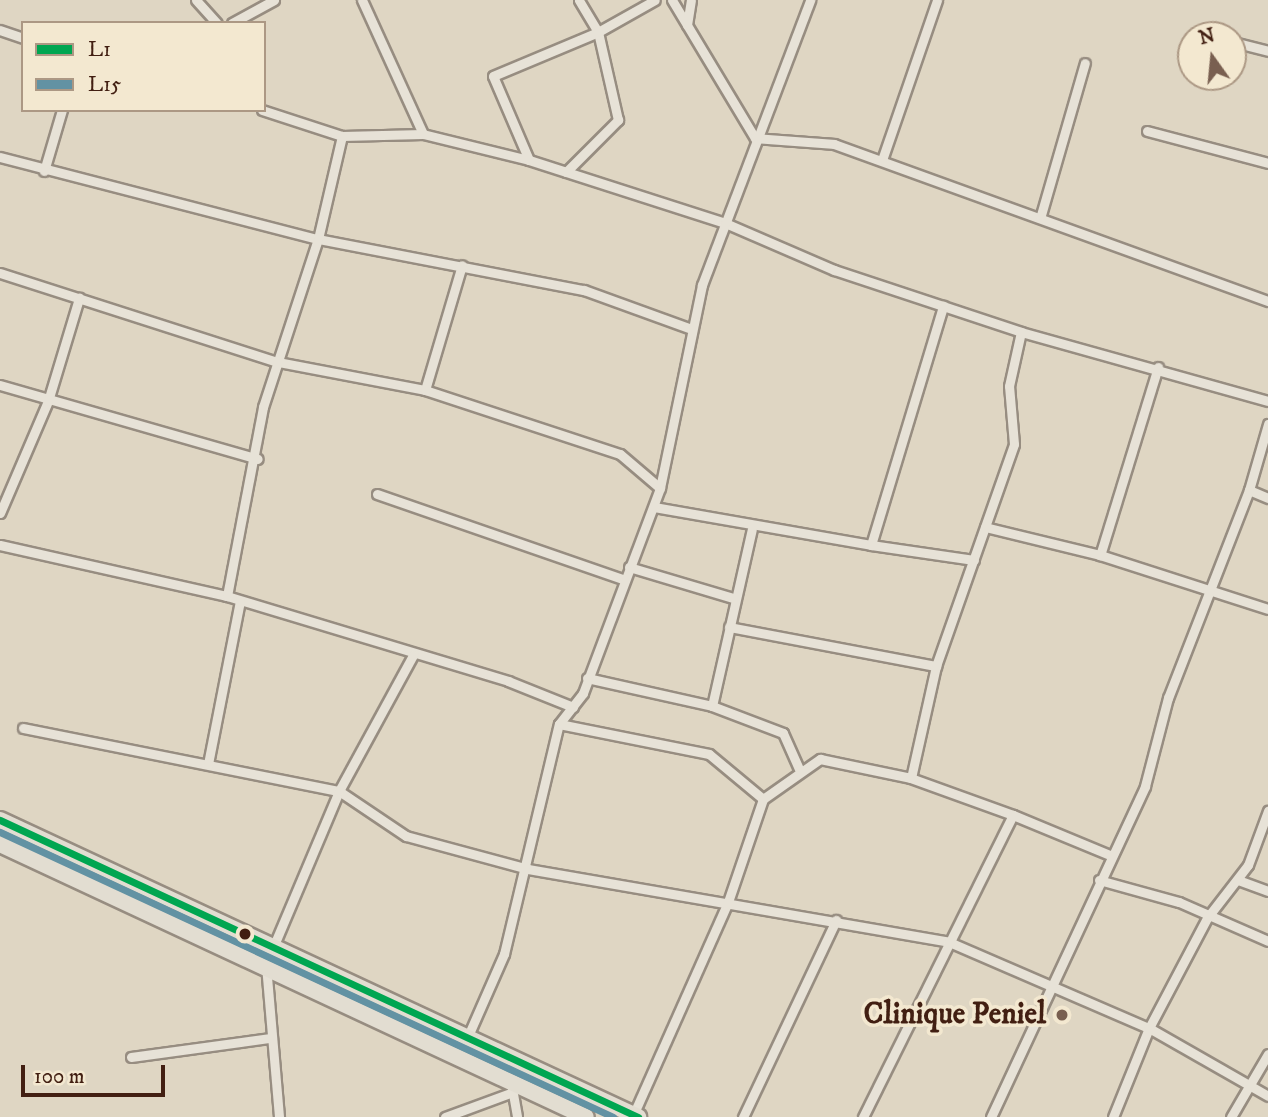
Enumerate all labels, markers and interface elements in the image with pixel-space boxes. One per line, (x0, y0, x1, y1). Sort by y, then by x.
legend (21, 21, 266, 112)
north arrow (1177, 21, 1247, 91)
text: N (1196, 24, 1217, 50)
text: L1 (88, 37, 111, 63)
text: L15 (88, 72, 121, 98)
unlabelled marker (238, 927, 252, 941)
place label: Clinique Peniel (863, 997, 1046, 1033)
marker: Clinique Peniel (1052, 1005, 1072, 1025)
scale bar (24, 1050, 168, 1094)
text: 100 m (34, 1064, 85, 1090)

